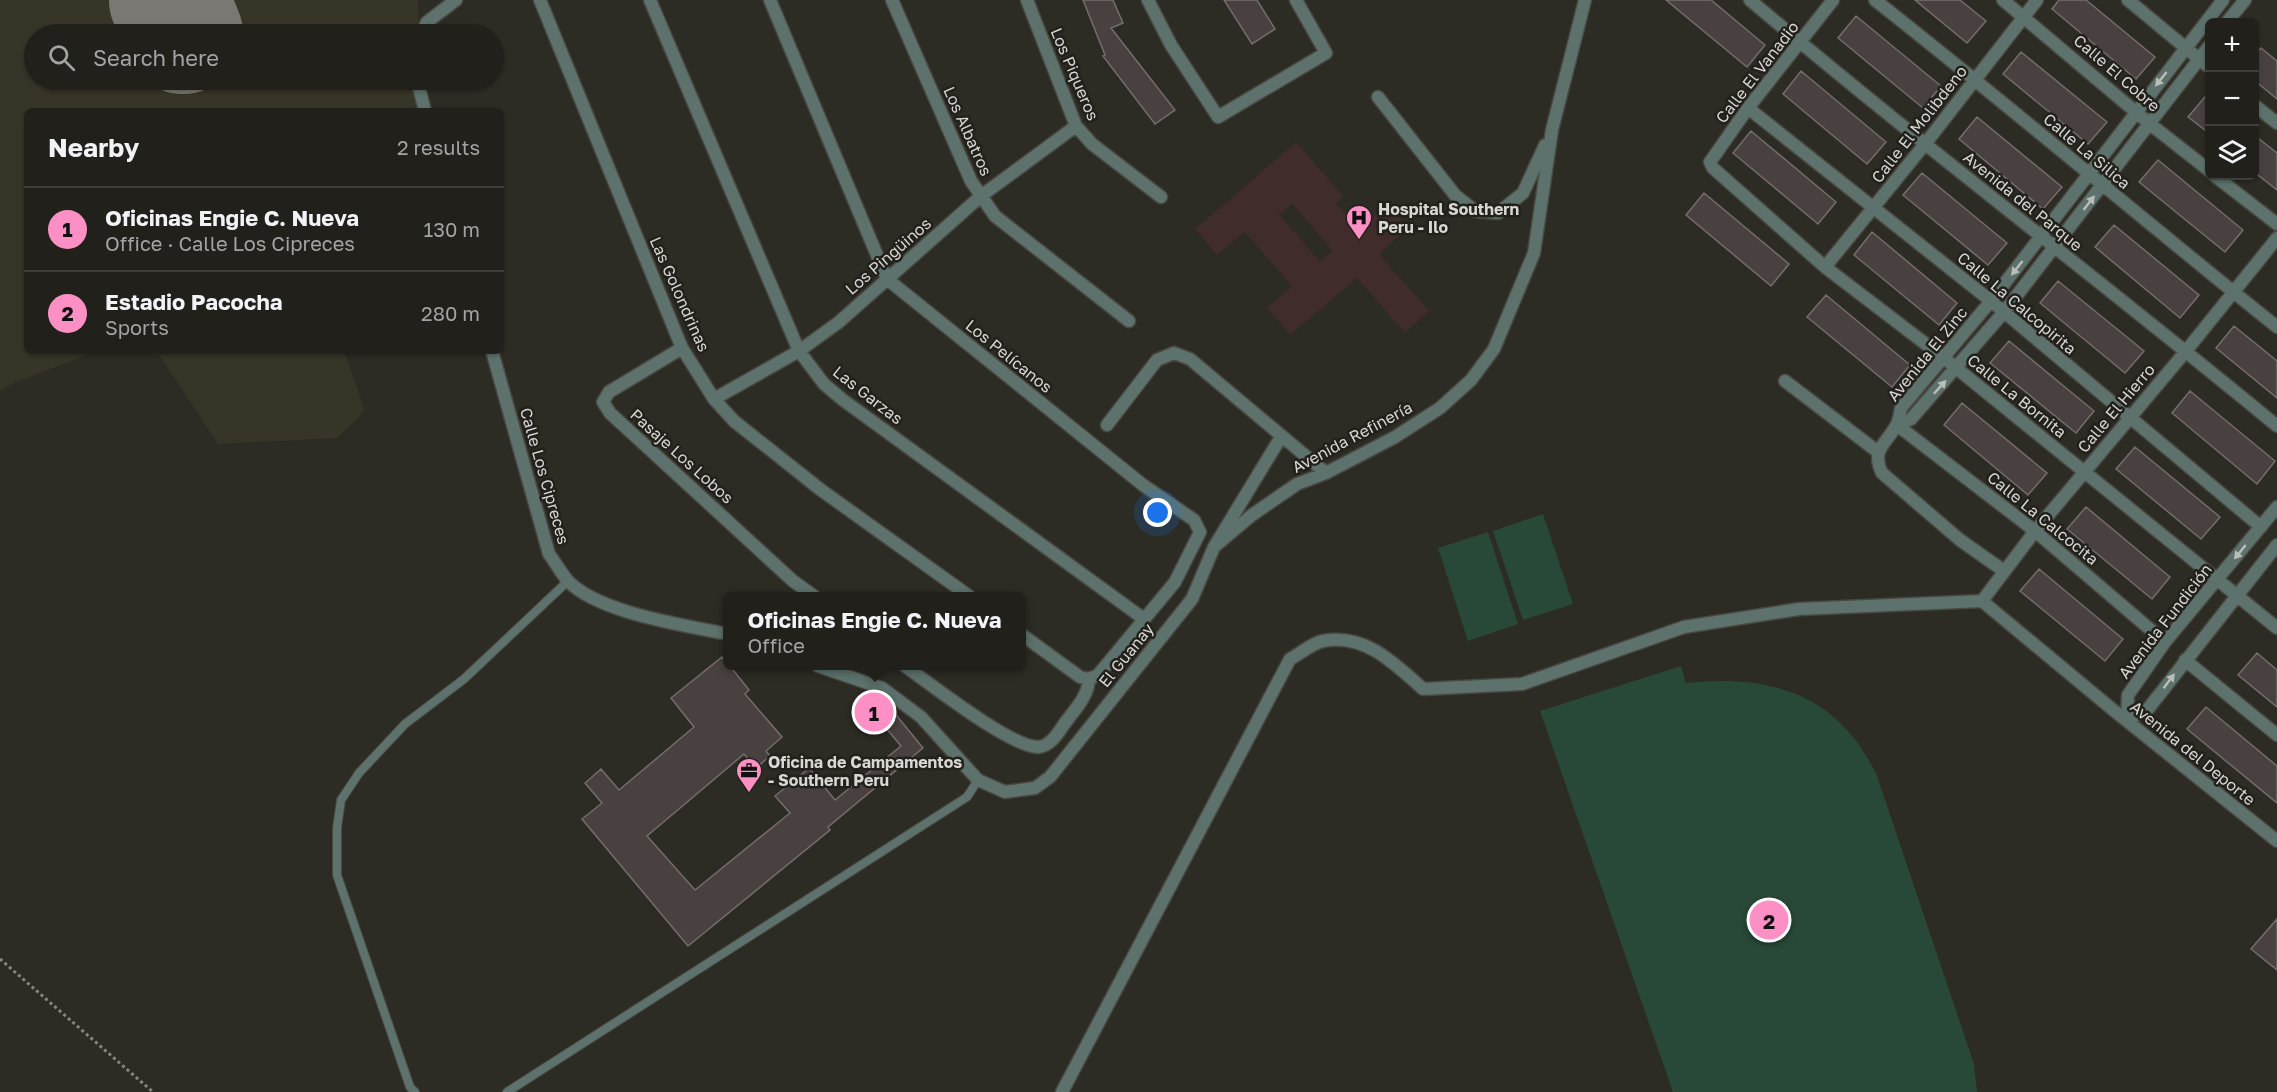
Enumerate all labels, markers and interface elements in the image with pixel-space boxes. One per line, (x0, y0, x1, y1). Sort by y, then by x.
street label: Calle El Vanadio (1711, 17, 1803, 127)
map controls (2205, 18, 2259, 180)
button: + (2205, 18, 2259, 72)
search box (24, 24, 504, 90)
street label: Los Piqueros (1046, 25, 1104, 123)
street label: Calle El Cobre (2070, 30, 2164, 116)
icon: search (45, 41, 78, 74)
text: Search here (93, 44, 219, 71)
street label: Calle El Molibdeno (1867, 61, 1971, 187)
one-way arrow (2155, 72, 2167, 87)
button: − (2205, 72, 2259, 126)
street label: Los Albatros (939, 83, 997, 179)
street label: Calle La Silica (2039, 109, 2135, 193)
button: layers (2205, 126, 2259, 180)
text: Nearby (48, 132, 139, 163)
text: 2 results (397, 135, 480, 159)
street label: Avenida del Parque (1960, 147, 2086, 255)
one-way arrow (2083, 195, 2096, 211)
place label: Hospital Southern Peru - Ilo (1378, 199, 1519, 237)
hospital icon: Hospital Southern Peru - Ilo (1344, 203, 1374, 241)
text: Oficinas Engie C. Nueva (105, 204, 359, 231)
street label: Los Pingüinos (841, 213, 935, 299)
text: 1 (62, 217, 73, 241)
text: 130 m (424, 217, 480, 241)
text: Office · Calle Los Cipreces (105, 231, 355, 255)
street label: Las Golondrinas (646, 233, 714, 355)
street label: Calle La Calcopirita (1954, 247, 2080, 359)
one-way arrow (2012, 260, 2024, 275)
text: Estadio Pacocha (105, 288, 283, 315)
text: 2 (61, 301, 74, 325)
text: 280 m (421, 301, 480, 325)
street label: Avenida El Zinc (1883, 302, 1971, 405)
text: Sports (105, 315, 169, 339)
street label: Los Pelícanos (962, 315, 1056, 397)
street label: Calle La Bornita (1963, 350, 2071, 442)
street label: Calle El Hierro (2073, 360, 2159, 456)
street label: Las Garzas (829, 362, 907, 428)
one-way arrow (1933, 380, 1946, 395)
street label: Avenida Refinería (1288, 397, 1416, 477)
street label: Pasaje Los Lobos (626, 404, 738, 508)
street label: Calle Los Cipreces (516, 405, 574, 547)
street label: Calle La Calcocita (1983, 467, 2103, 569)
your location (1143, 498, 1172, 527)
one-way arrow (2234, 544, 2247, 559)
street label: Avenida Fundición (2114, 560, 2216, 682)
popup (723, 592, 1026, 670)
text: Oficinas Engie C. Nueva (748, 606, 1001, 633)
street label: El Guanay (1094, 619, 1158, 691)
text: Office (748, 633, 805, 657)
one-way arrow (2162, 674, 2174, 689)
pin: 1 (854, 690, 894, 734)
street label: Avenida del Deporte (2126, 696, 2260, 810)
place label: Oficina de Campamentos - Southern Peru (768, 752, 962, 790)
office icon: Oficina de Campamentos - Southern Peru (734, 756, 764, 794)
pin: 2 (1750, 898, 1788, 942)

